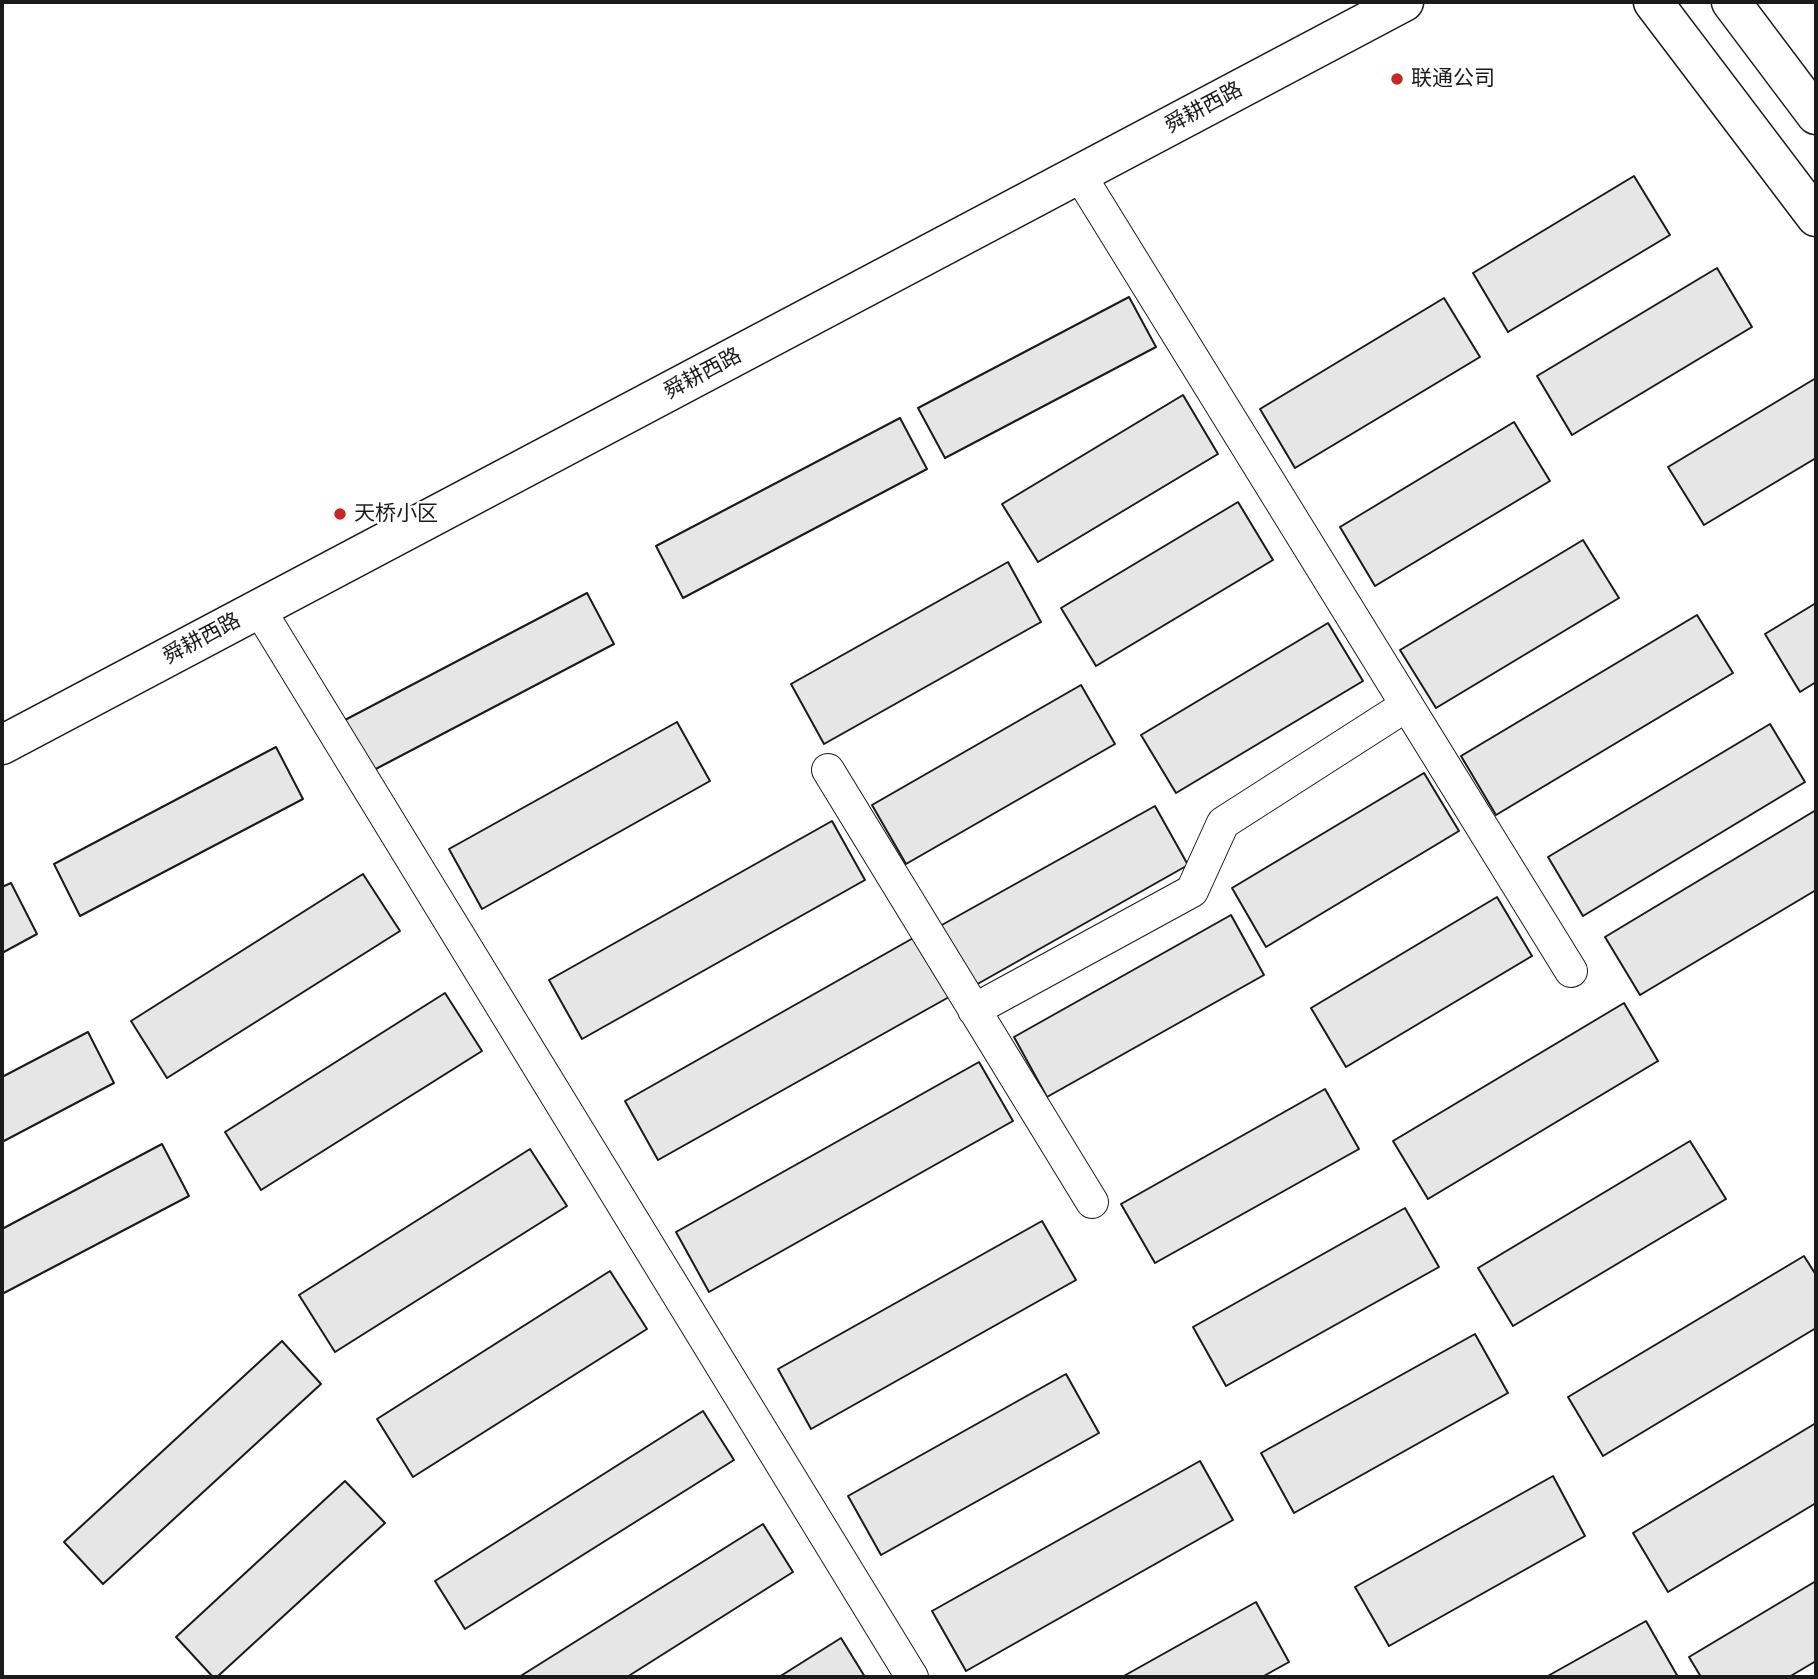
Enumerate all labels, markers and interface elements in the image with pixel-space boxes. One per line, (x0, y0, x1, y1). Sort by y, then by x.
place label: 联通公司 (1411, 66, 1495, 92)
marker: 联通公司 (1389, 71, 1405, 87)
street label: 舜耕西路 (1161, 77, 1247, 139)
street label: 舜耕西路 (660, 343, 746, 405)
place label: 天桥小区 (354, 501, 438, 527)
marker: 天桥小区 (332, 506, 348, 522)
street label: 舜耕西路 (159, 608, 245, 670)

